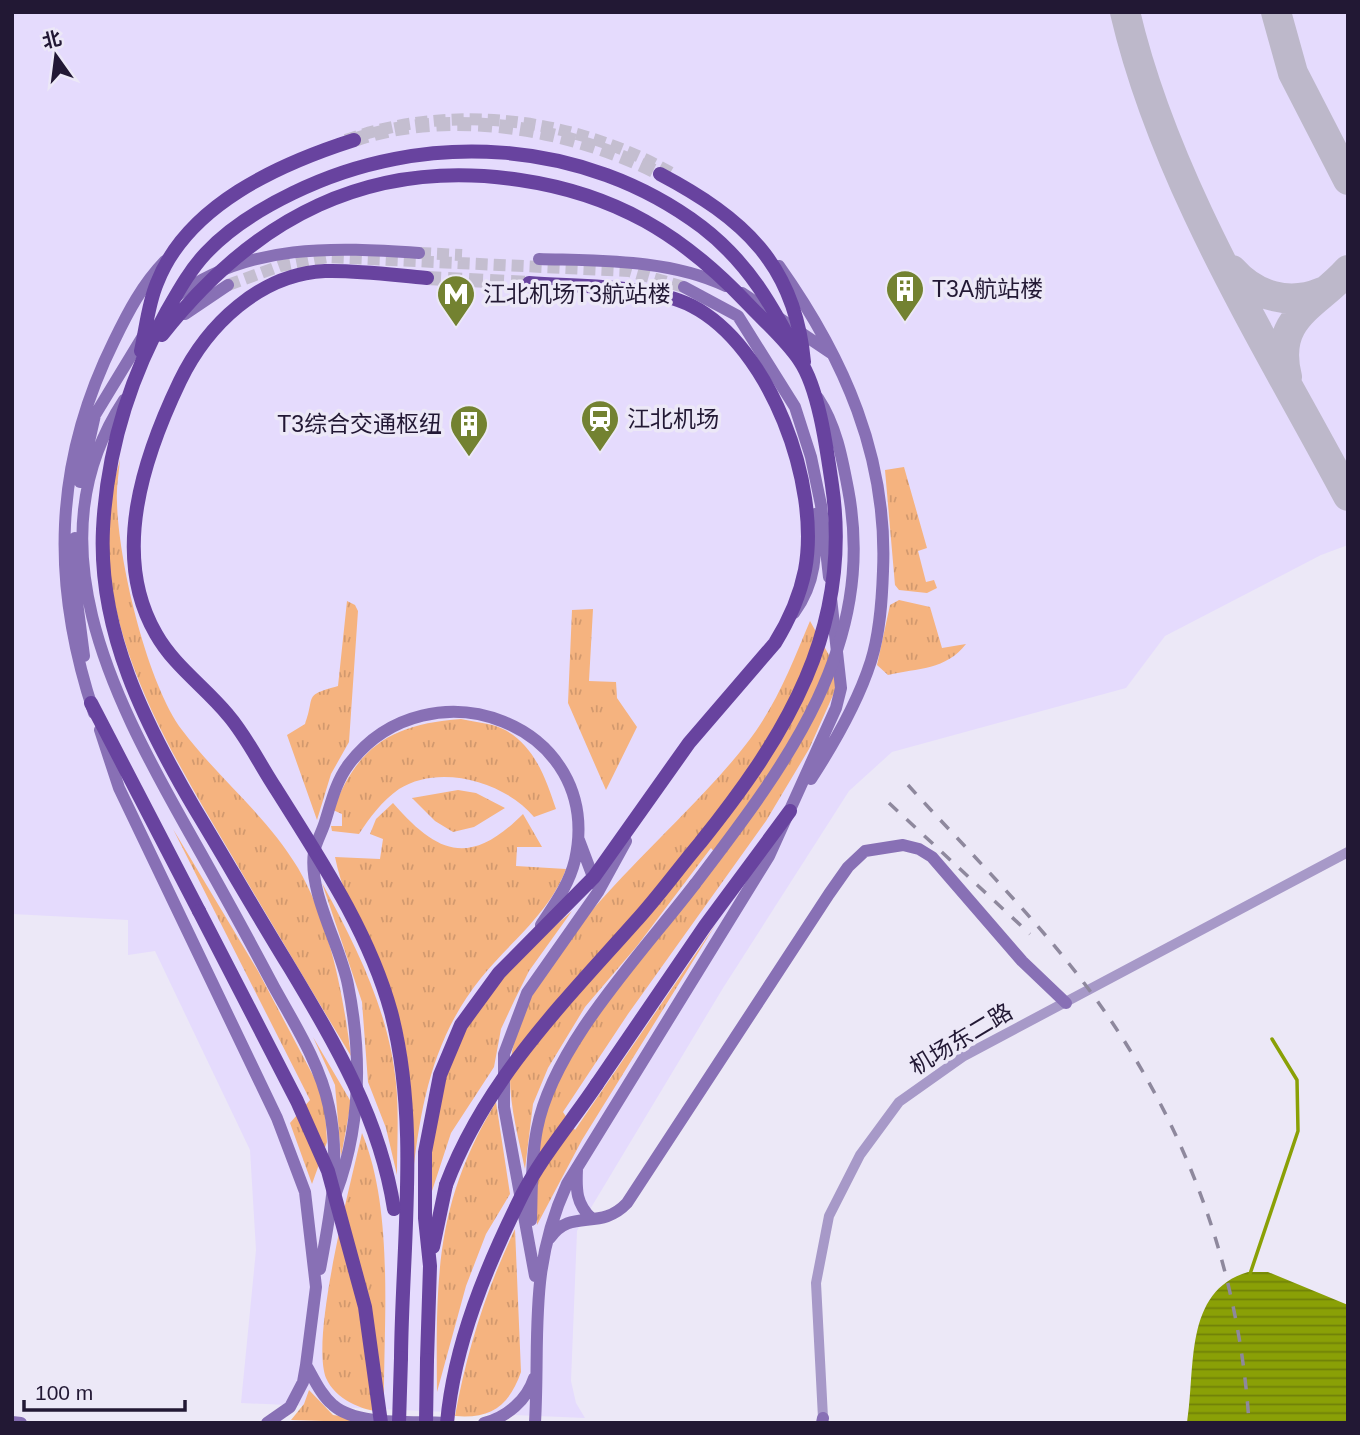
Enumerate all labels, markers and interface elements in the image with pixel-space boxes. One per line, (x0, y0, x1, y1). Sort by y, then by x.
north arrow (21, 21, 91, 91)
text: 北 (40, 28, 64, 52)
building icon: T3A航站楼 (884, 268, 926, 323)
metro station icon: 江北机场T3航站楼 (435, 273, 477, 328)
place label: T3A航站楼 (932, 276, 1043, 302)
place label: 江北机场T3航站楼 (483, 281, 671, 307)
station icon: 江北机场 (579, 398, 621, 453)
building icon: T3综合交通枢纽 (448, 403, 490, 458)
place label: 江北机场 (627, 406, 719, 432)
place label: T3综合交通枢纽 (277, 411, 442, 437)
street label: 机场东二路 (905, 998, 1017, 1080)
scale bar (24, 1368, 186, 1412)
text: 100 m (35, 1381, 93, 1404)

